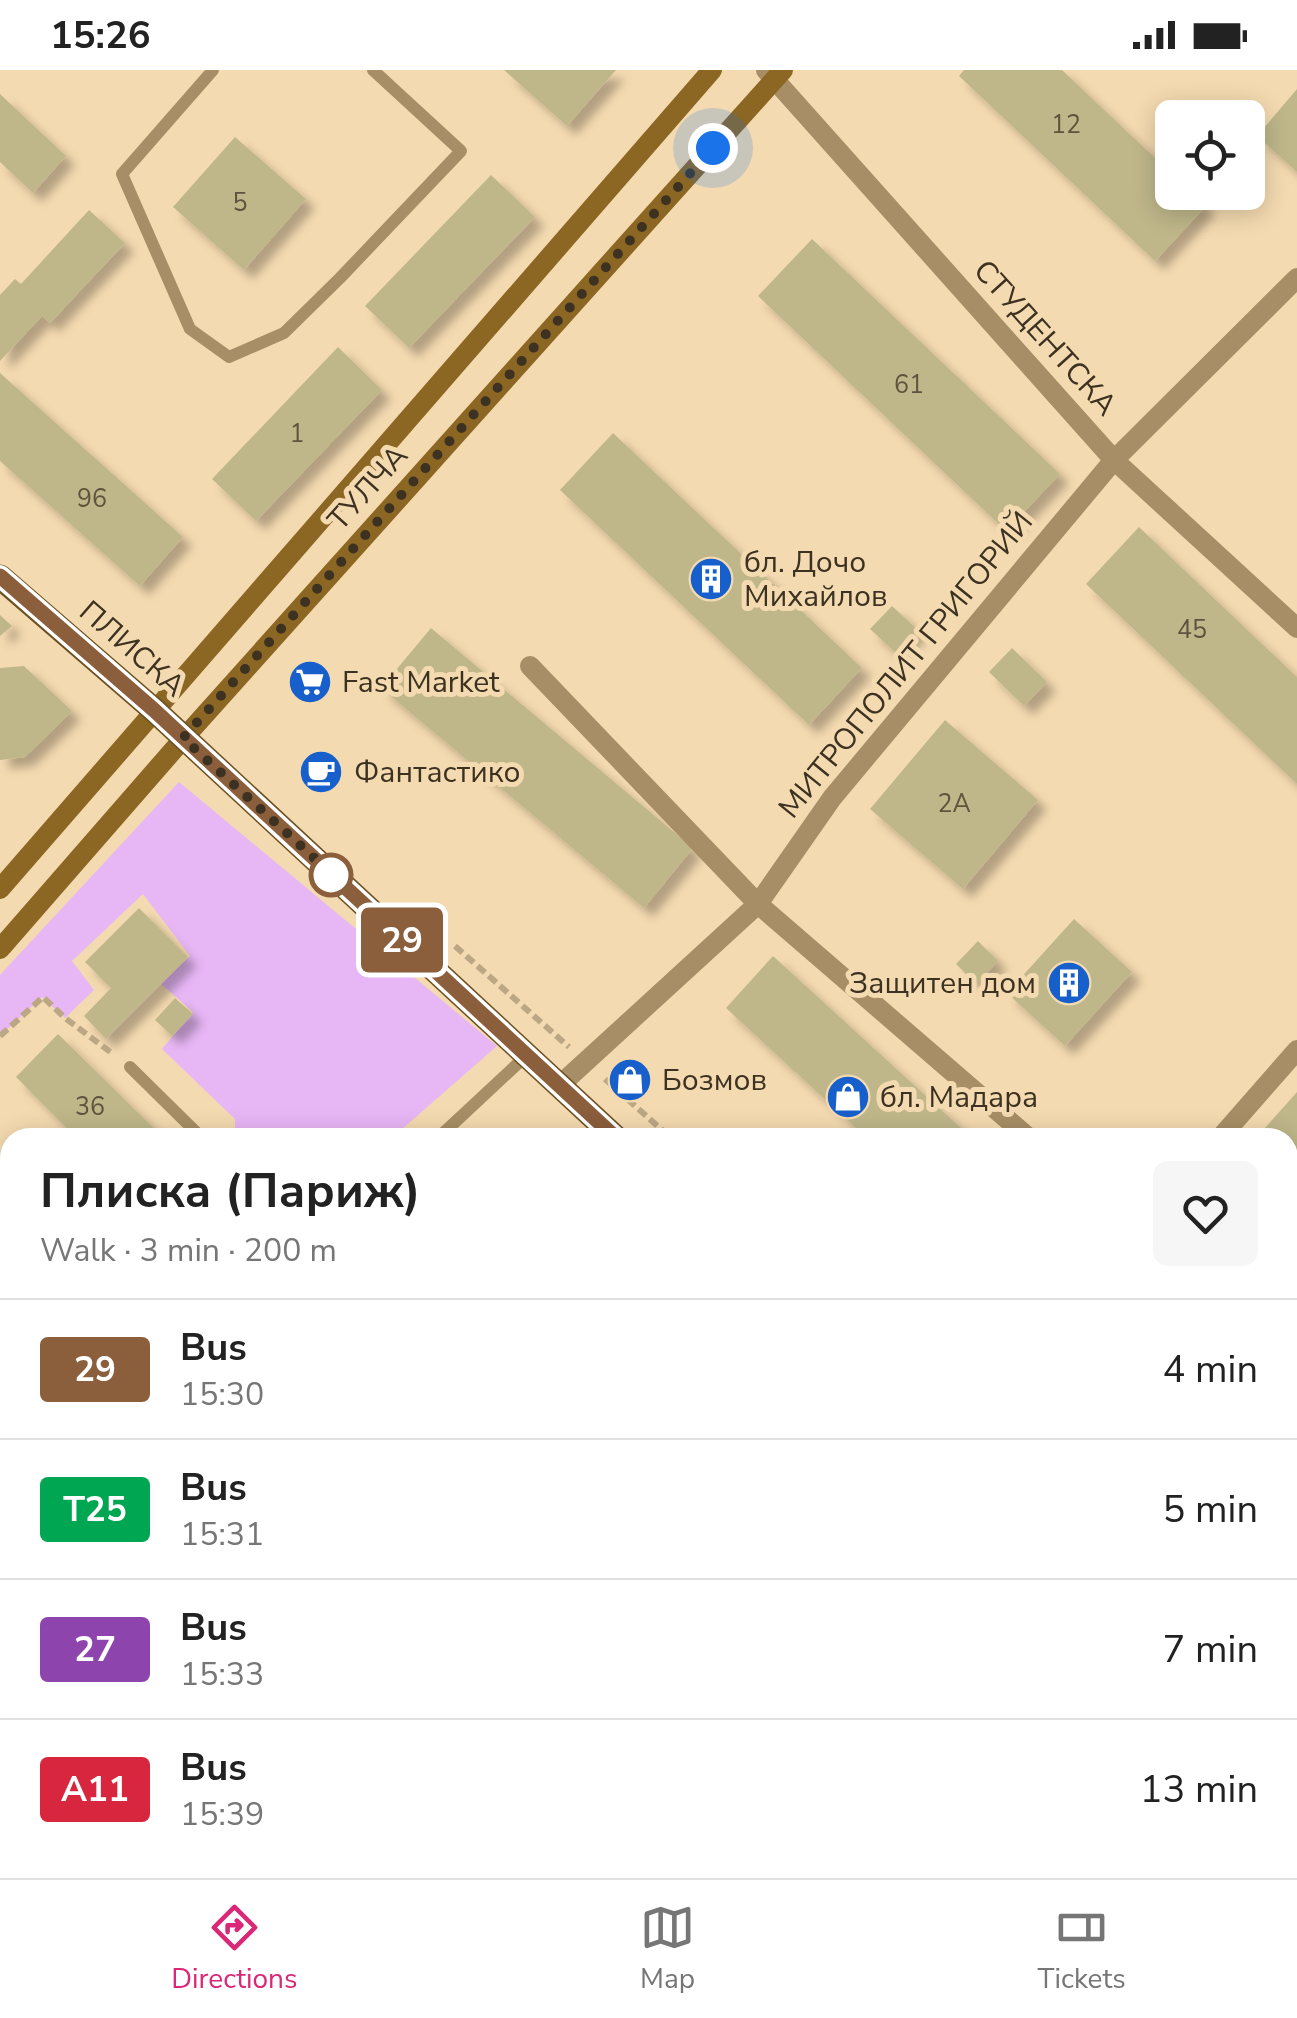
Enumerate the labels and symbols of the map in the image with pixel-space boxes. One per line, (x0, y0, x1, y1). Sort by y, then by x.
house number: 12 (1051, 108, 1081, 142)
your location (688, 123, 738, 173)
house number: 5 (232, 186, 248, 220)
street label: СТУДЕНТСКА (964, 251, 1126, 425)
house number: 61 (894, 368, 924, 402)
house number: 1 (289, 417, 305, 451)
street label: ТУЛЧА (319, 436, 417, 540)
house number: 96 (77, 482, 107, 516)
street label: МИТРОПОЛИТ ГРИГОРИЙ (769, 503, 1043, 827)
place label: бл. Дочо Михайлов (744, 542, 887, 617)
building icon: бл. Дочо Михайлов (688, 556, 734, 602)
street label: ПЛИСКА (70, 592, 194, 707)
house number: 45 (1177, 613, 1207, 647)
supermarket icon: Fast Market (287, 659, 333, 705)
place label: Fast Market (342, 662, 500, 703)
cafe icon: Фантастико (298, 749, 344, 795)
place label: Фантастико (354, 752, 520, 793)
house number: 2А (937, 787, 971, 821)
unlabelled marker (310, 854, 352, 896)
line badge: 29 (357, 908, 447, 972)
building icon: Защитен дом (1046, 960, 1092, 1006)
place label: Защитен дом (849, 963, 1036, 1004)
shop icon: Бозмов (607, 1057, 653, 1103)
place label: Бозмов (662, 1060, 767, 1101)
shop icon: бл. Мадара (825, 1074, 871, 1120)
place label: бл. Мадара (880, 1077, 1038, 1118)
house number: 36 (75, 1090, 105, 1124)

